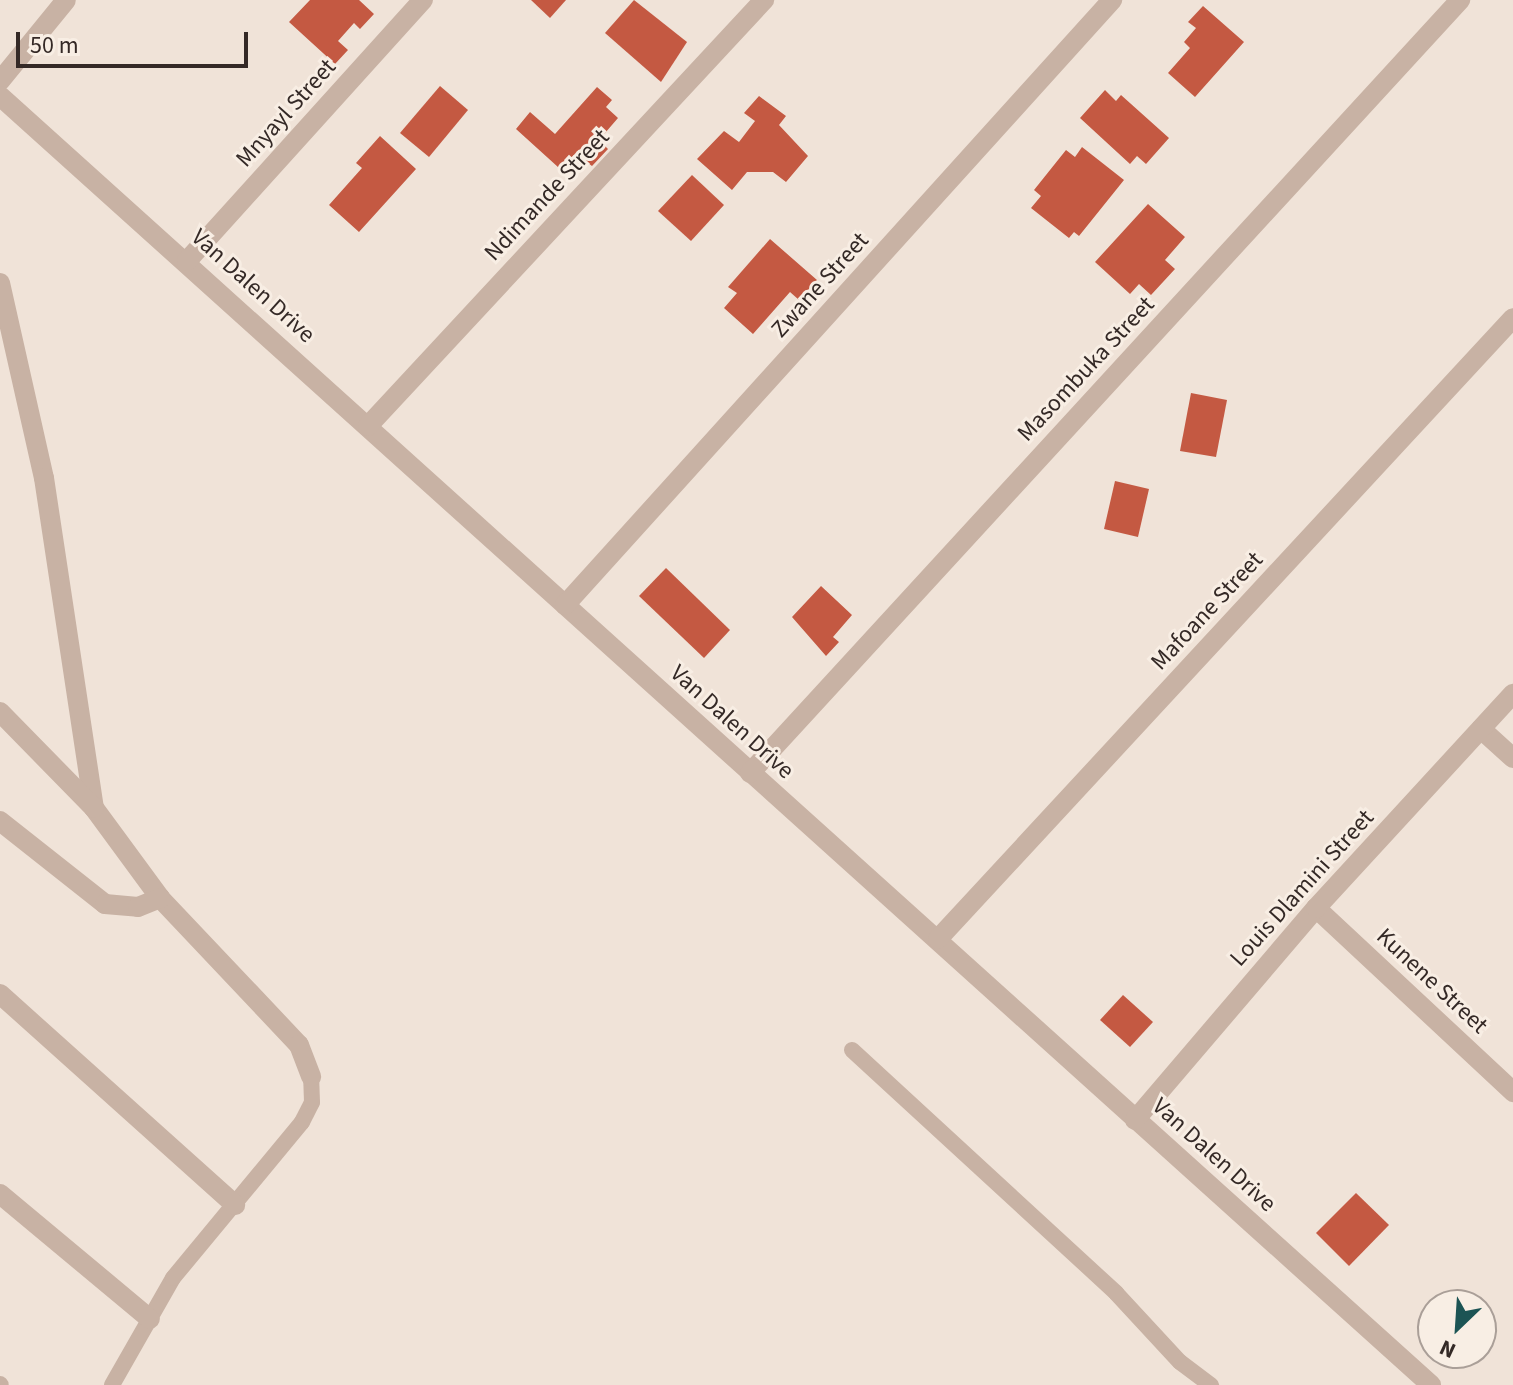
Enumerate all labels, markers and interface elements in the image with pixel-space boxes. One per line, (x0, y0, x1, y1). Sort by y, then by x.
scale bar (20, 16, 252, 66)
text: 50 m (30, 28, 79, 63)
street label: Mnyayl Street (230, 53, 342, 173)
street label: Ndimande Street (478, 123, 616, 267)
street label: Van Dalen Drive (185, 223, 321, 349)
street label: Zwane Street (765, 226, 875, 344)
street label: Masombuka Street (1012, 291, 1160, 447)
street label: Mafoane Street (1145, 546, 1269, 676)
street label: Van Dalen Drive (664, 659, 800, 785)
street label: Louis Dlamini Street (1224, 804, 1380, 972)
street label: Kunene Street (1370, 922, 1494, 1040)
street label: Van Dalen Drive (1146, 1092, 1282, 1218)
north arrow (1417, 1289, 1497, 1369)
text: N (1434, 1331, 1461, 1367)

